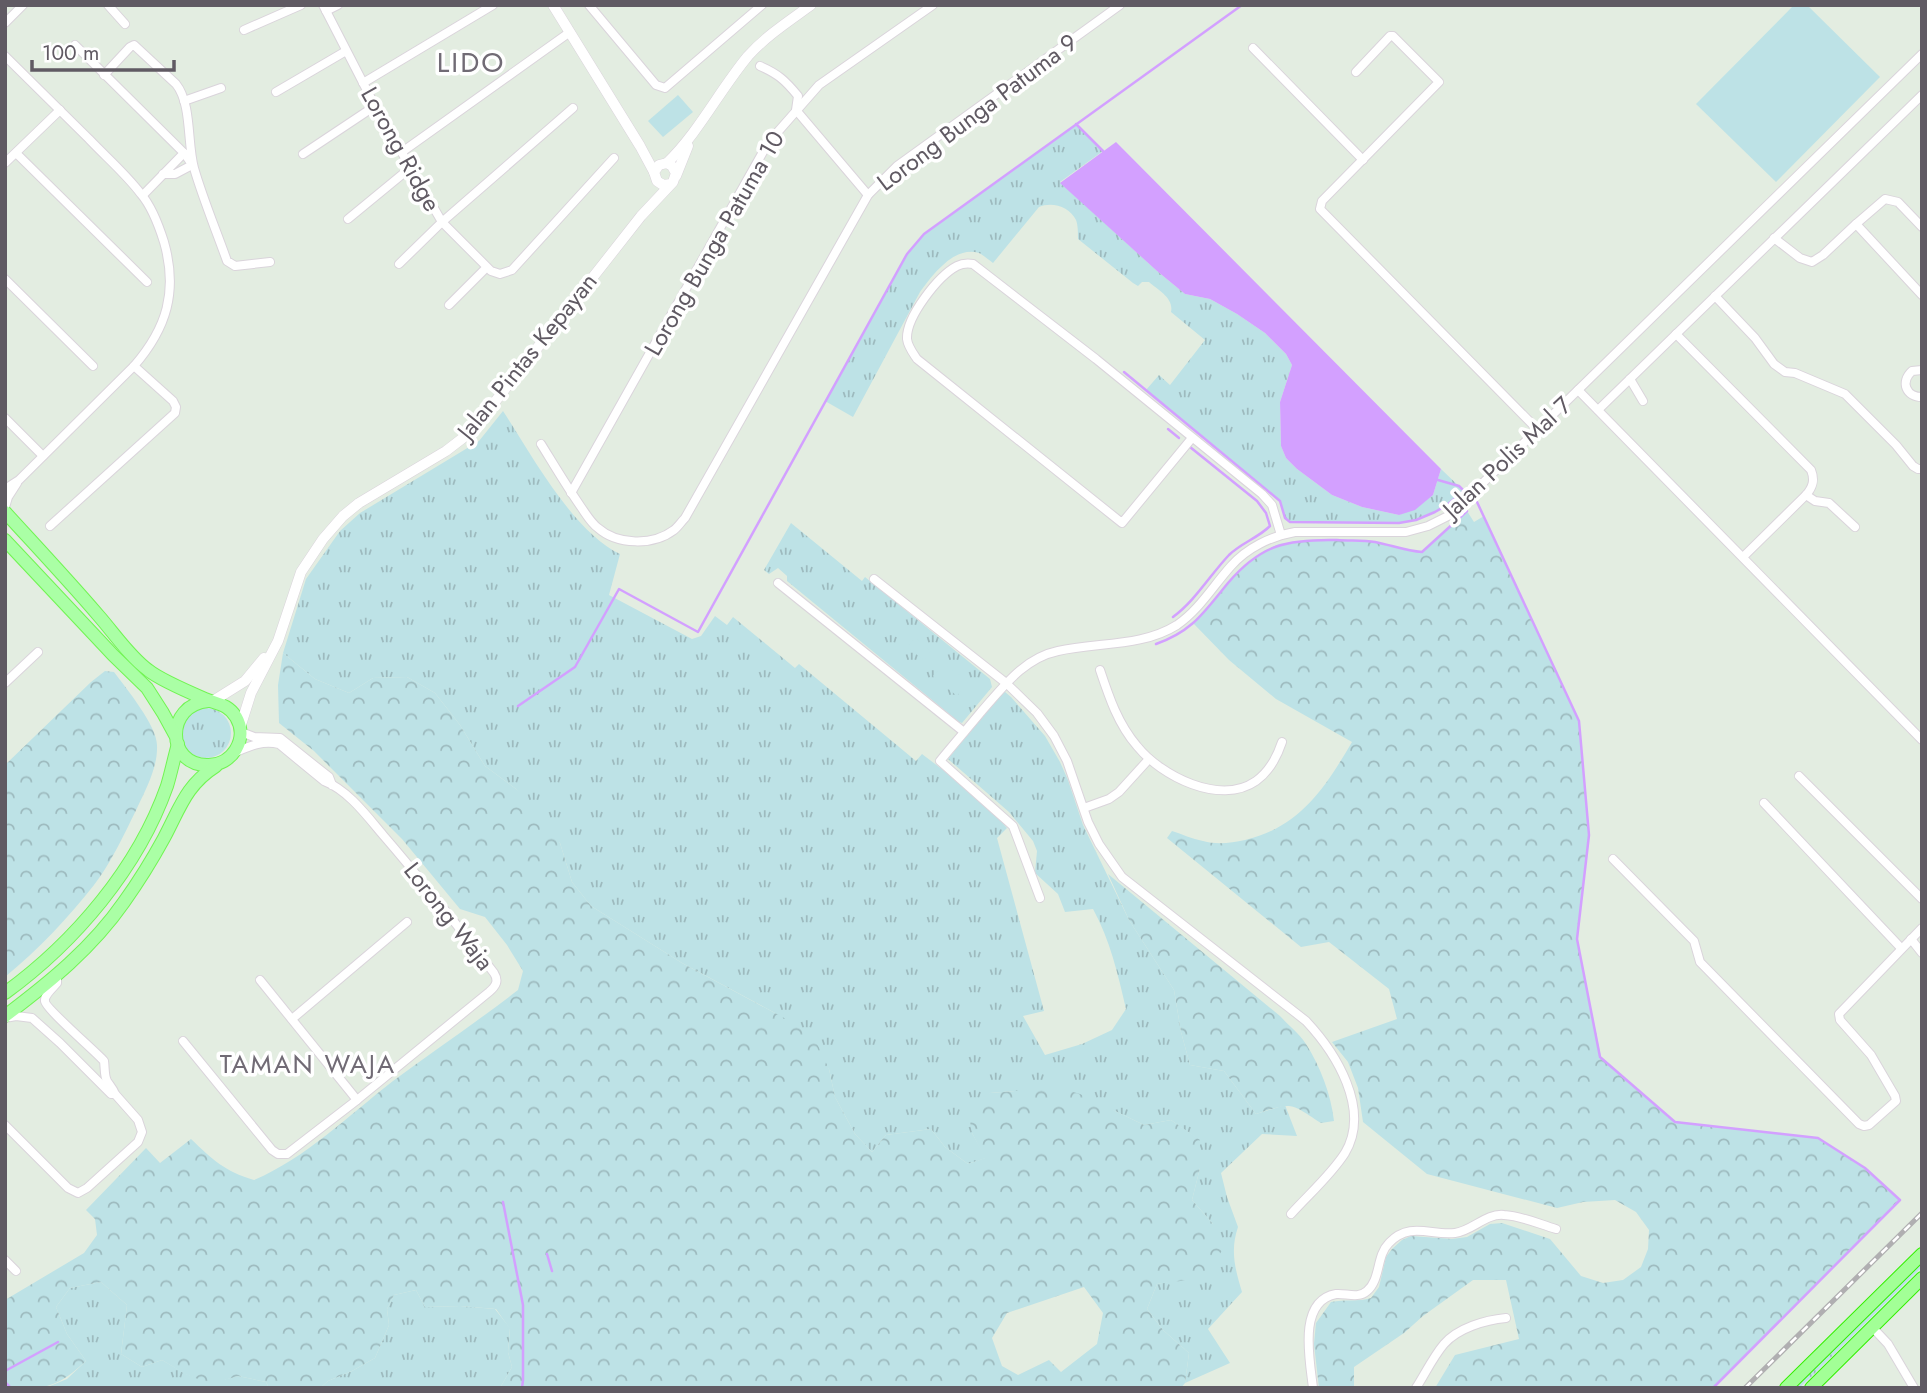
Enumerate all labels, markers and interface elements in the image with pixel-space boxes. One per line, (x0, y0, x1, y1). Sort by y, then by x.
street label: Lorong Bunga Patuma 9 (869, 25, 1085, 199)
scale bar (32, 28, 173, 72)
text: 100 m (42, 38, 99, 68)
district label: LIDO (437, 42, 505, 83)
street label: Lorong Ridge (352, 80, 450, 218)
street label: Lorong Bunga Patuma 10 (635, 124, 793, 362)
street label: Jalan Pintas Kepayan (447, 265, 605, 449)
street label: Jalan Polis Mal 7 (1433, 388, 1579, 528)
street label: Lorong Waja (396, 854, 502, 978)
district label: TAMAN WAJA (220, 1045, 396, 1083)

